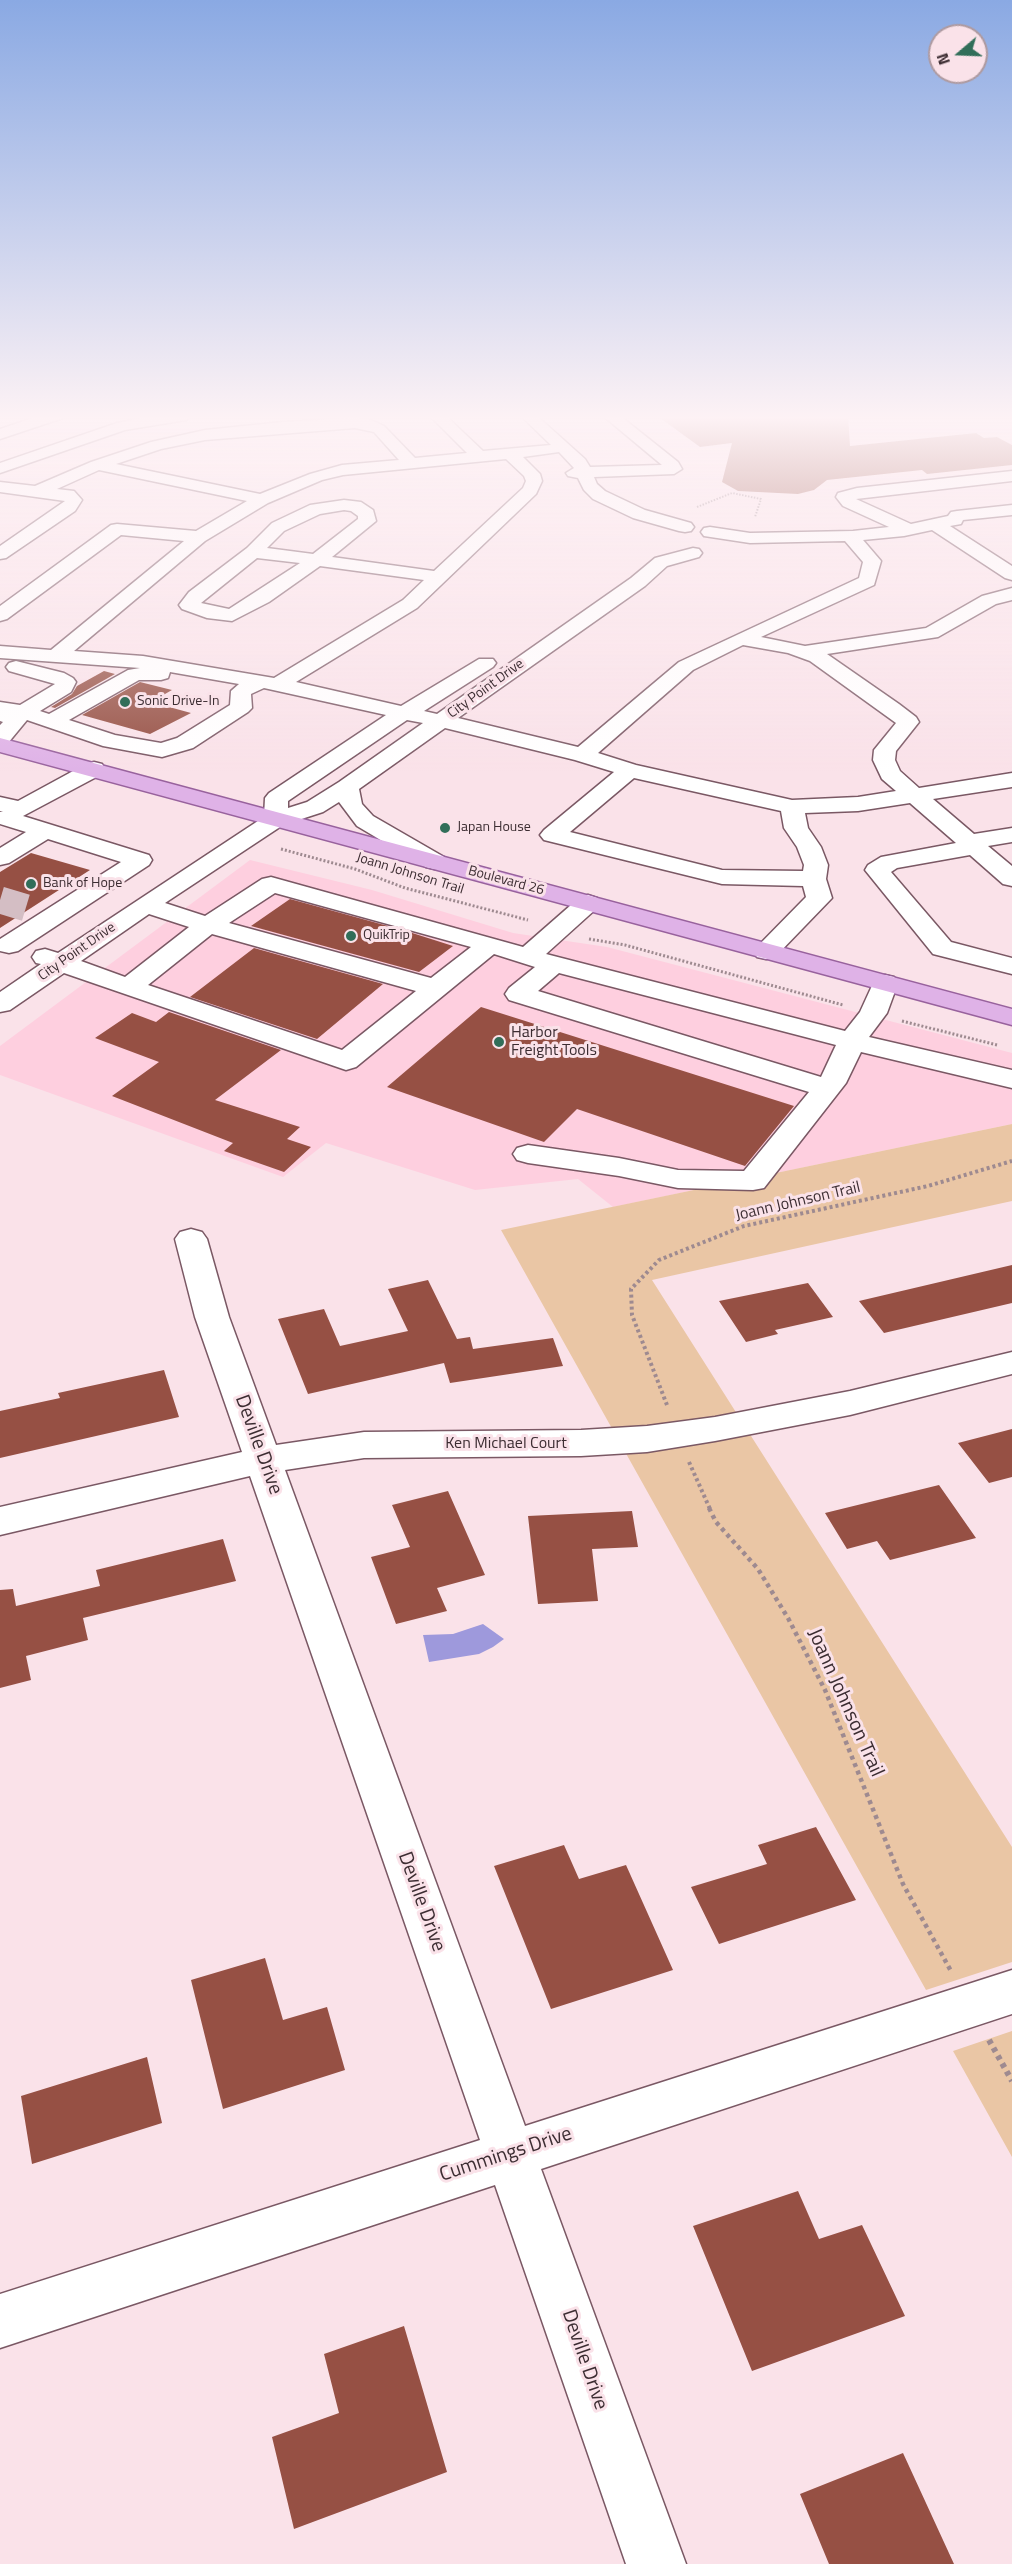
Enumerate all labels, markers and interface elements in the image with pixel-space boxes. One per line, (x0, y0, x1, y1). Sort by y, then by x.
north arrow (928, 24, 988, 84)
text: N (930, 50, 956, 68)
street label: City Point Drive (445, 656, 527, 722)
place label: Sonic Drive-In (137, 694, 219, 710)
marker: Sonic Drive-In (118, 695, 132, 709)
place label: Japan House (457, 820, 531, 836)
marker: Japan House (438, 821, 452, 835)
street label: Joann Johnson Trail (354, 850, 466, 898)
street label: Boulevard 26 (466, 863, 546, 899)
place label: Bank of Hope (43, 876, 122, 892)
marker: Bank of Hope (24, 877, 38, 891)
street label: City Point Drive (35, 919, 119, 985)
place label: QuikTrip (363, 928, 410, 944)
marker: QuikTrip (344, 929, 358, 943)
place label: Harbor Freight Tools (511, 1023, 597, 1061)
marker: Harbor Freight Tools (492, 1035, 506, 1049)
street label: Joann Johnson Trail (734, 1178, 862, 1226)
street label: Deville Drive (229, 1392, 287, 1498)
street label: Ken Michael Court (445, 1434, 567, 1454)
street label: Joann Johnson Trail (802, 1625, 888, 1781)
street label: Deville Drive (392, 1849, 450, 1955)
street label: Cummings Drive (437, 2122, 575, 2188)
street label: Deville Drive (556, 2307, 612, 2413)

